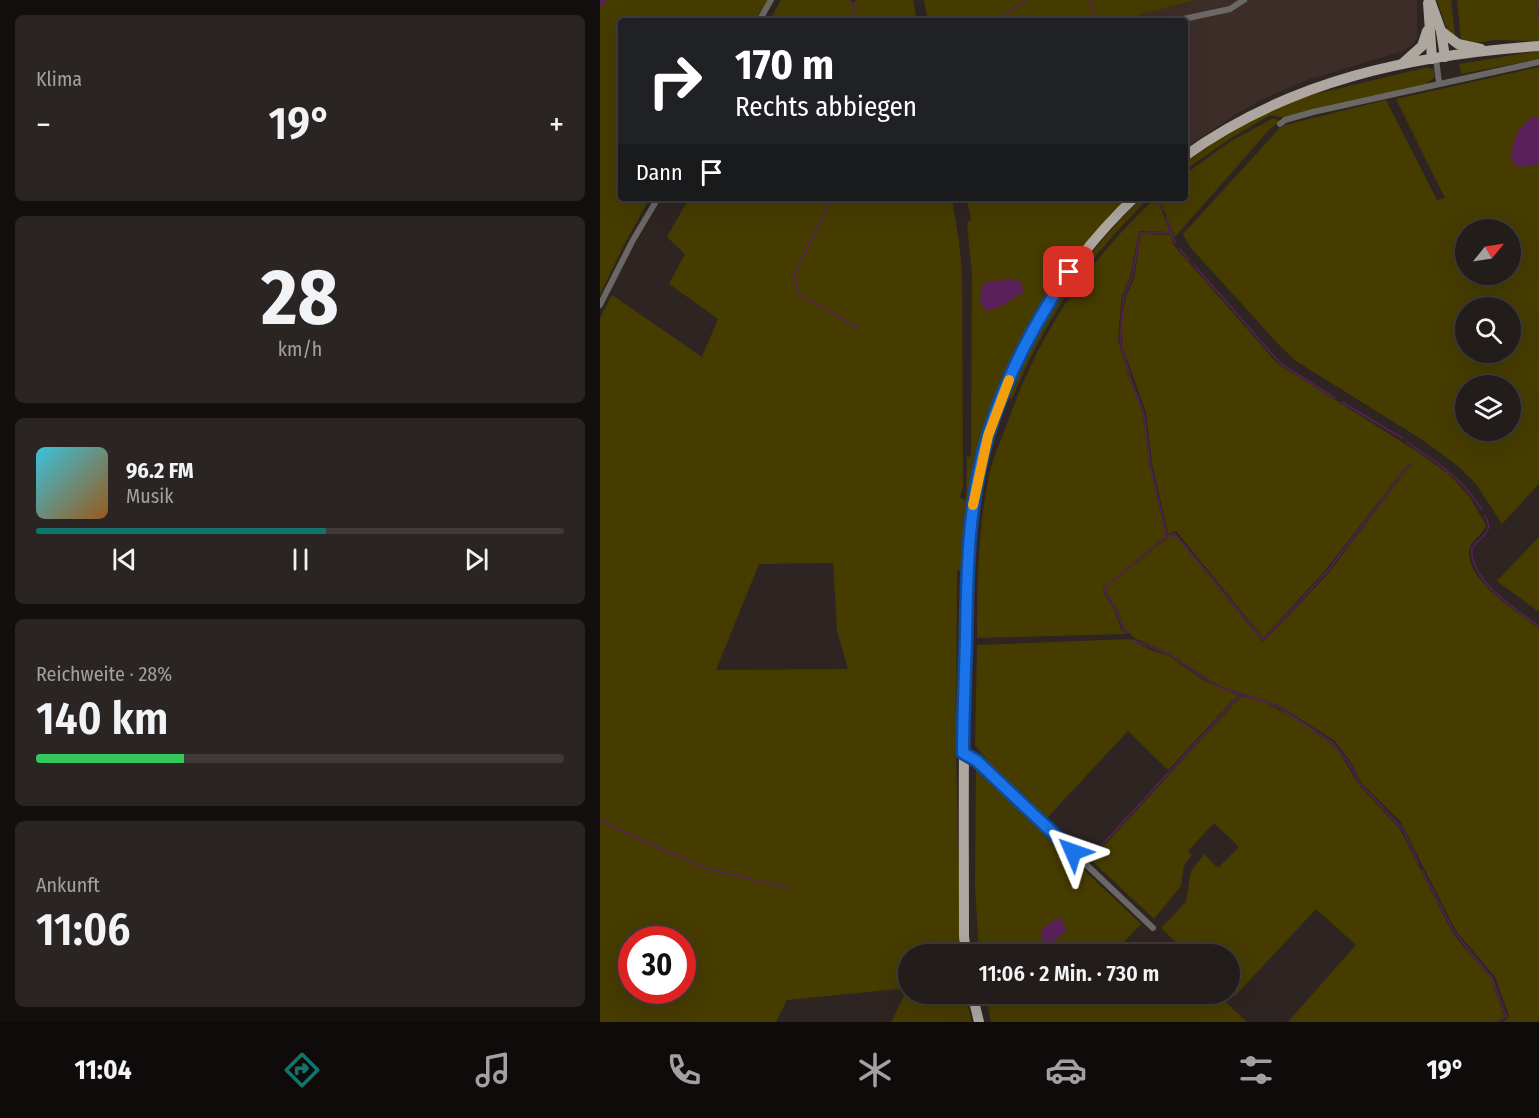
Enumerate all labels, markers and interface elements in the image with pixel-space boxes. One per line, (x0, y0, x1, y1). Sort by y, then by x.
text: 170 m (735, 40, 834, 90)
icon: right (636, 42, 714, 120)
text: Klima (36, 67, 82, 91)
text: Rechts abbiegen (735, 91, 917, 123)
text: 19° (269, 97, 331, 151)
text: − (36, 105, 51, 145)
text: + (549, 105, 564, 145)
icon: arrive (695, 156, 728, 189)
text: Dann (636, 159, 683, 186)
north arrow (1455, 219, 1521, 285)
map controls (1455, 219, 1521, 441)
pin (1043, 246, 1094, 297)
text: 28 (261, 251, 339, 345)
icon: arrive (1052, 255, 1085, 288)
button: search (1455, 297, 1521, 363)
text: km/h (278, 337, 322, 361)
button: layers (1455, 375, 1521, 441)
text: 96.2 FM (126, 457, 194, 484)
text: Musik (126, 484, 174, 508)
icon: previous (108, 543, 141, 576)
icon: pause (284, 543, 317, 576)
icon: next (460, 543, 493, 576)
text: Reichweite · 28% (36, 662, 172, 686)
text: 140 km (36, 692, 168, 746)
position arrow (1041, 820, 1105, 884)
text: Ankunft (36, 873, 100, 897)
text: 11:06 (36, 903, 130, 957)
speed limit sign: 30 (618, 926, 696, 1004)
text: 11:06 · 2 Min. · 730 m (979, 960, 1159, 987)
icon: directions (281, 1049, 323, 1091)
icon: music (472, 1049, 514, 1091)
icon: phone (663, 1049, 705, 1091)
icon: climate (854, 1049, 896, 1091)
icon: car (1045, 1049, 1087, 1091)
icon: filters (1235, 1049, 1277, 1091)
text: 11:04 (74, 1054, 132, 1086)
text: 19° (1426, 1054, 1464, 1086)

